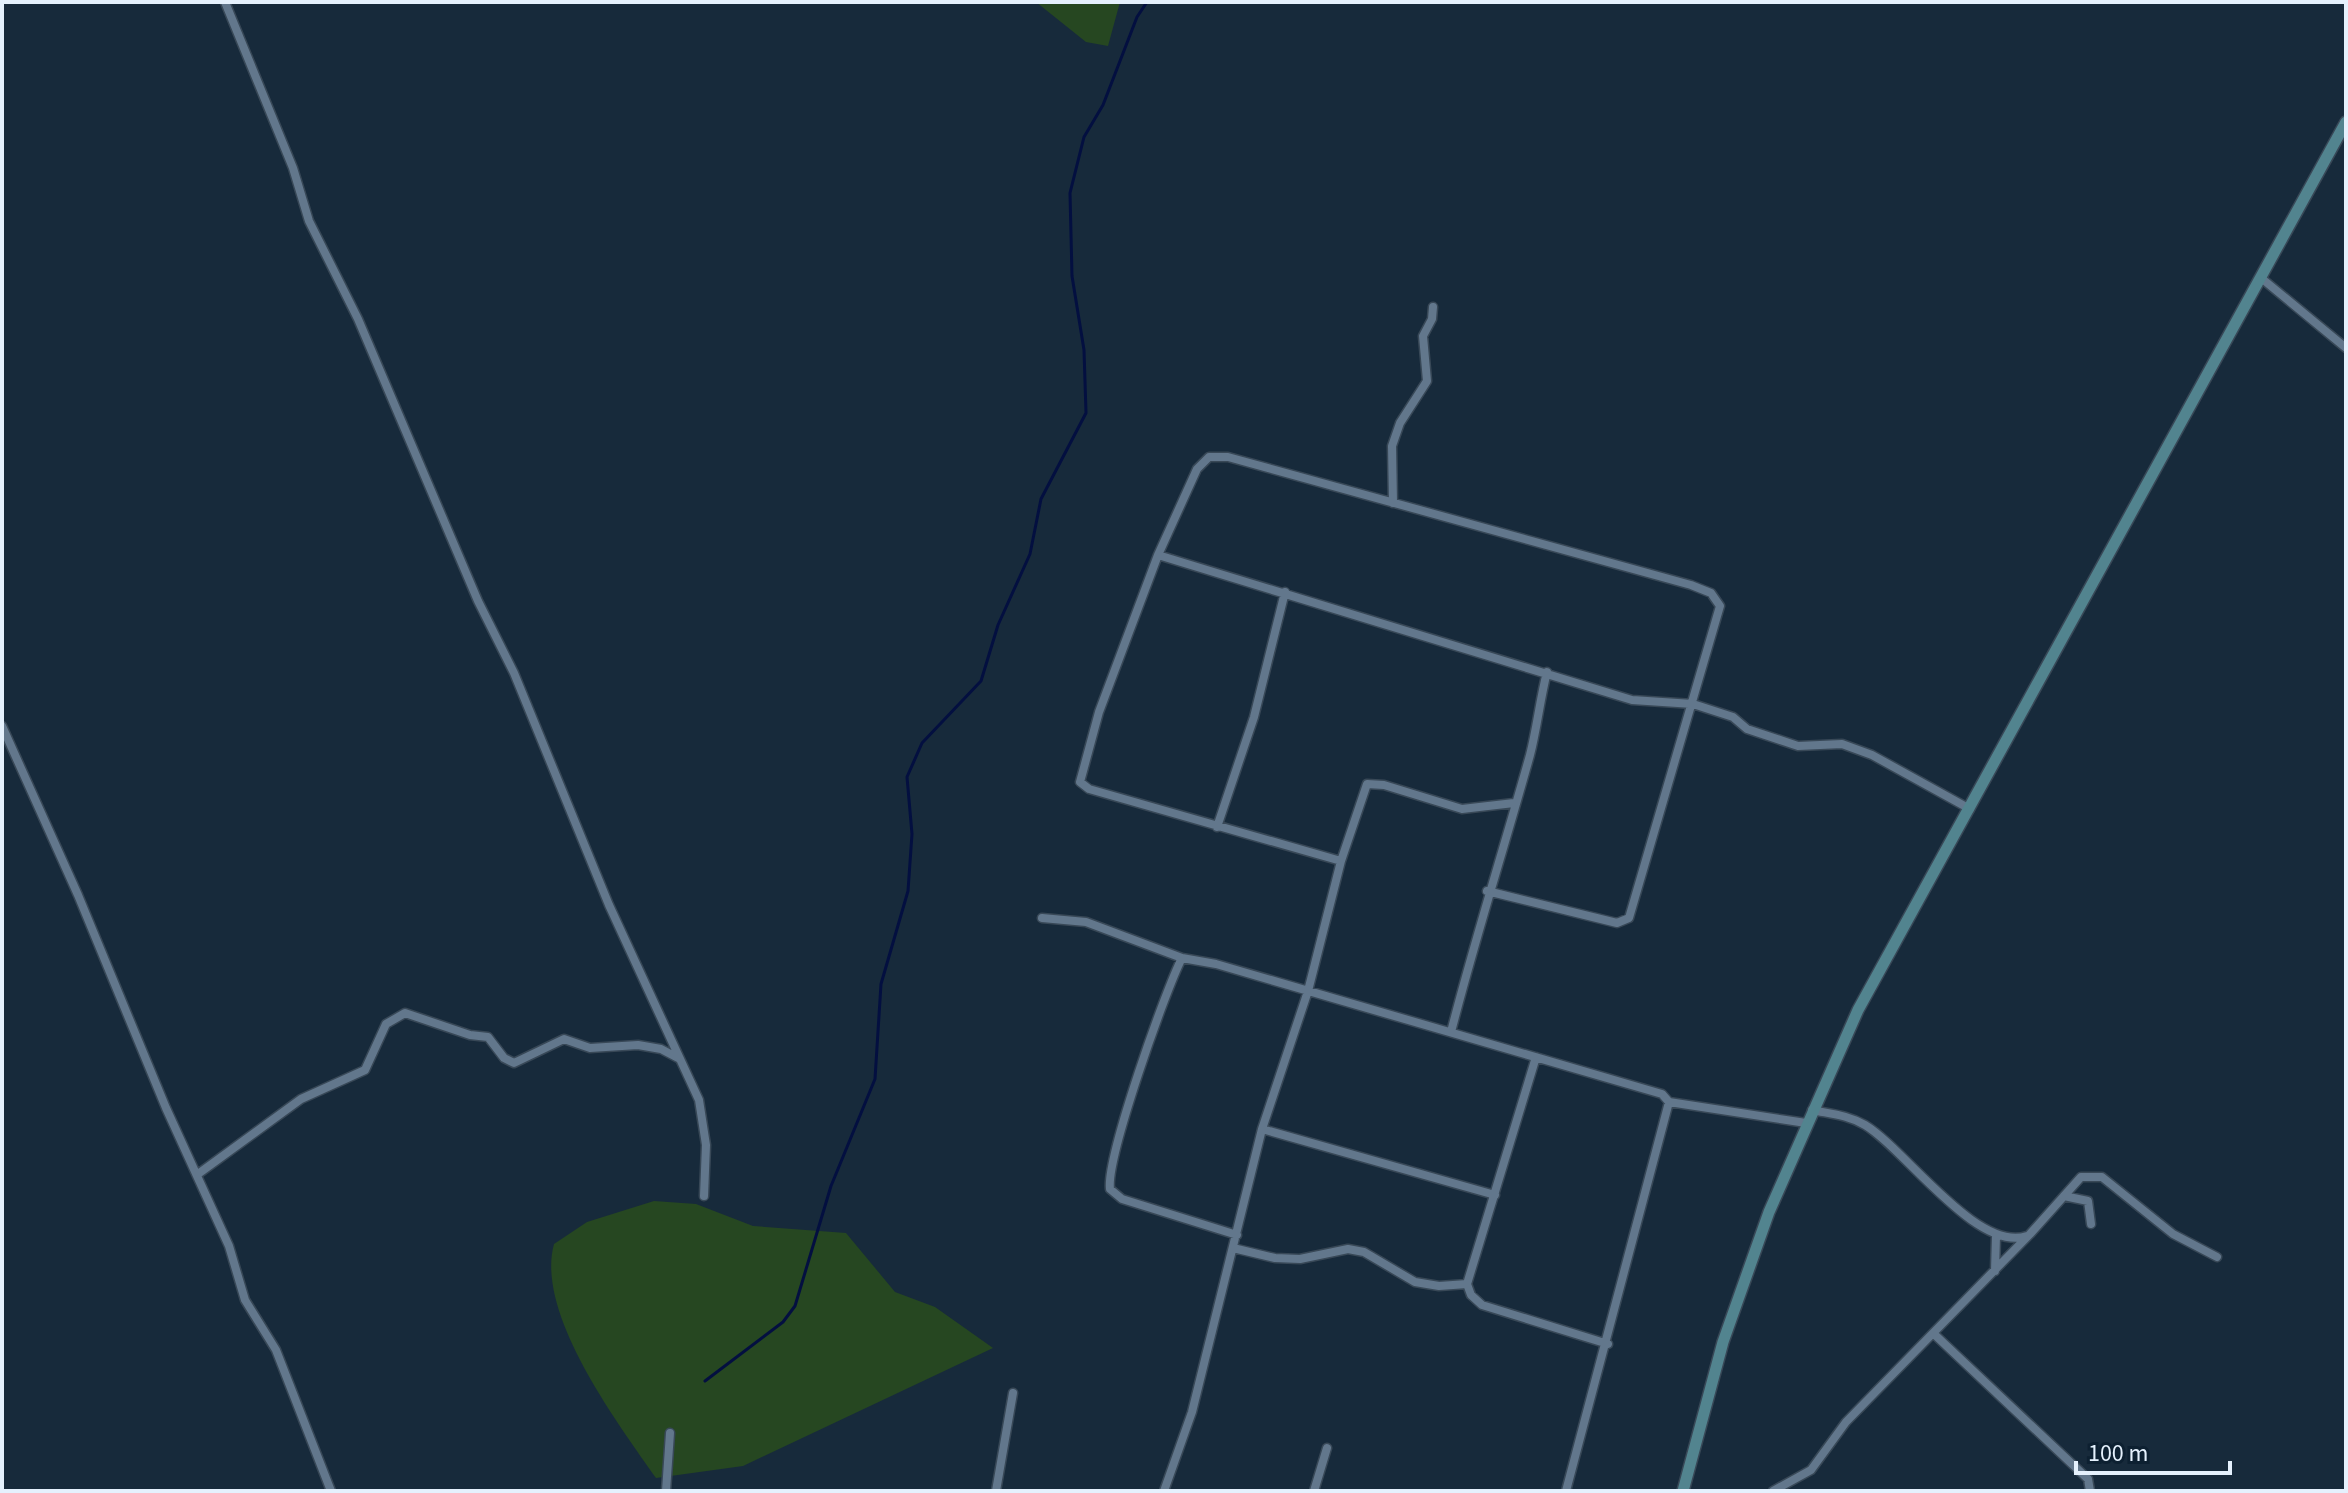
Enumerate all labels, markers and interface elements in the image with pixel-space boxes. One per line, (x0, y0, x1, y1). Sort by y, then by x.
scale bar (2076, 1425, 2230, 1475)
text: 100 m (2088, 1436, 2148, 1471)

